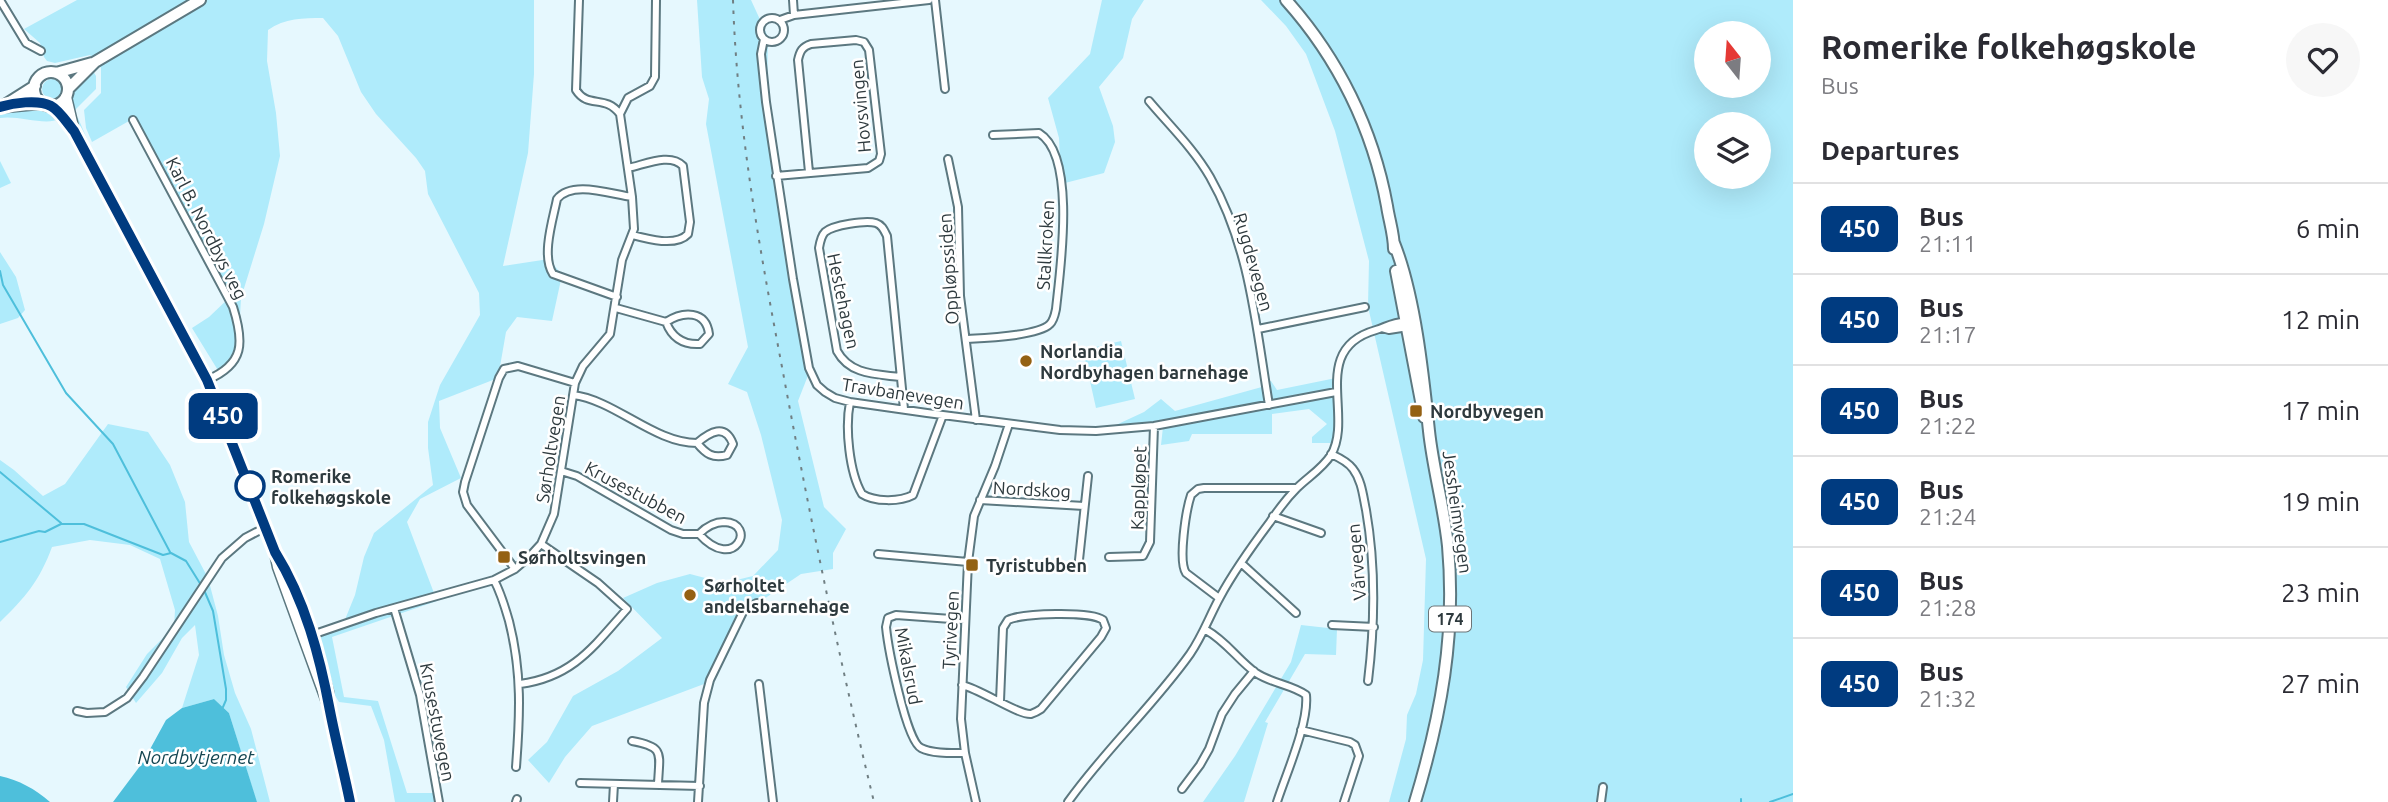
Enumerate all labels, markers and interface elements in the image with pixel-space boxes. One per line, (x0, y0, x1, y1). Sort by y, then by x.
north arrow (1694, 21, 1771, 98)
map controls (1694, 21, 1771, 189)
button: heart (2286, 23, 2360, 97)
text: Romerike folkehøgskole (1821, 28, 2197, 65)
street label: Hovsvingen (846, 58, 874, 154)
text: Bus (1821, 73, 1859, 98)
button: layers (1694, 112, 1771, 189)
text: Departures (1821, 136, 1959, 165)
street label: Karl B. Nordbys veg (163, 154, 251, 302)
street label: Stallkroken (1033, 199, 1057, 291)
text: Bus (1919, 202, 1964, 231)
street label: Rugdevegen (1230, 210, 1278, 314)
street label: Oppløpssiden (934, 213, 962, 325)
text: 6 min (2296, 214, 2360, 243)
text: 450 (1839, 215, 1880, 242)
text: 21:11 (1919, 231, 1977, 256)
street label: Hestehagen (824, 251, 864, 351)
text: Bus (1919, 293, 1964, 322)
text: 12 min (2281, 305, 2360, 334)
text: 450 (1839, 306, 1880, 333)
text: 21:17 (1919, 322, 1977, 347)
place label: Norlandia Nordbyhagen barnehage (1040, 341, 1249, 382)
marker: Norlandia Nordbyhagen barnehage (1018, 353, 1034, 369)
street label: Travbanevegen (840, 373, 966, 413)
text: Bus (1919, 384, 1964, 413)
line badge: 450 (183, 393, 263, 439)
street label: Sørholtvegen (532, 394, 568, 504)
text: 17 min (2281, 396, 2360, 425)
text: 450 (1839, 397, 1880, 424)
place label: Nordbyvegen (1430, 401, 1544, 421)
text: 450 (203, 402, 243, 429)
marker: Nordbyvegen (1408, 403, 1424, 419)
text: 21:22 (1919, 413, 1977, 438)
street label: Kappløpet (1127, 446, 1149, 530)
street label: Jessheimvegen (1439, 449, 1477, 575)
street label: Krusestubben (582, 457, 690, 527)
place label: Romerike folkehøgskole (271, 466, 391, 507)
marker: Romerike folkehøgskole (235, 471, 265, 501)
text: Bus (1919, 475, 1964, 504)
street label: Nordskog (992, 477, 1072, 501)
text: 19 min (2281, 487, 2360, 516)
text: 450 (1839, 488, 1880, 515)
text: 21:24 (1919, 504, 1977, 529)
street label: Vårvegen (1343, 523, 1369, 601)
place label: Sørholtsvingen (518, 547, 646, 567)
marker: Sørholtsvingen (496, 549, 512, 565)
place label: Tyristubben (986, 555, 1087, 575)
marker: Tyristubben (964, 557, 980, 573)
text: Bus (1919, 566, 1964, 595)
place label: Sørholtet andelsbarnehage (704, 575, 850, 616)
text: 23 min (2281, 578, 2360, 607)
text: 450 (1839, 579, 1880, 606)
marker: Sørholtet andelsbarnehage (682, 587, 698, 603)
street label: Tyrivegen (938, 590, 962, 670)
text: 21:28 (1919, 595, 1977, 620)
road number: 174 (1429, 606, 1471, 632)
street label: Mikalsrud (892, 626, 926, 706)
text: Bus (1919, 657, 1964, 686)
street label: Krusestuvegen (417, 661, 459, 783)
text: 27 min (2281, 669, 2360, 698)
text: 450 (1839, 670, 1880, 697)
text: 21:32 (1919, 686, 1977, 711)
water label: Nordbytjernet (138, 746, 255, 768)

